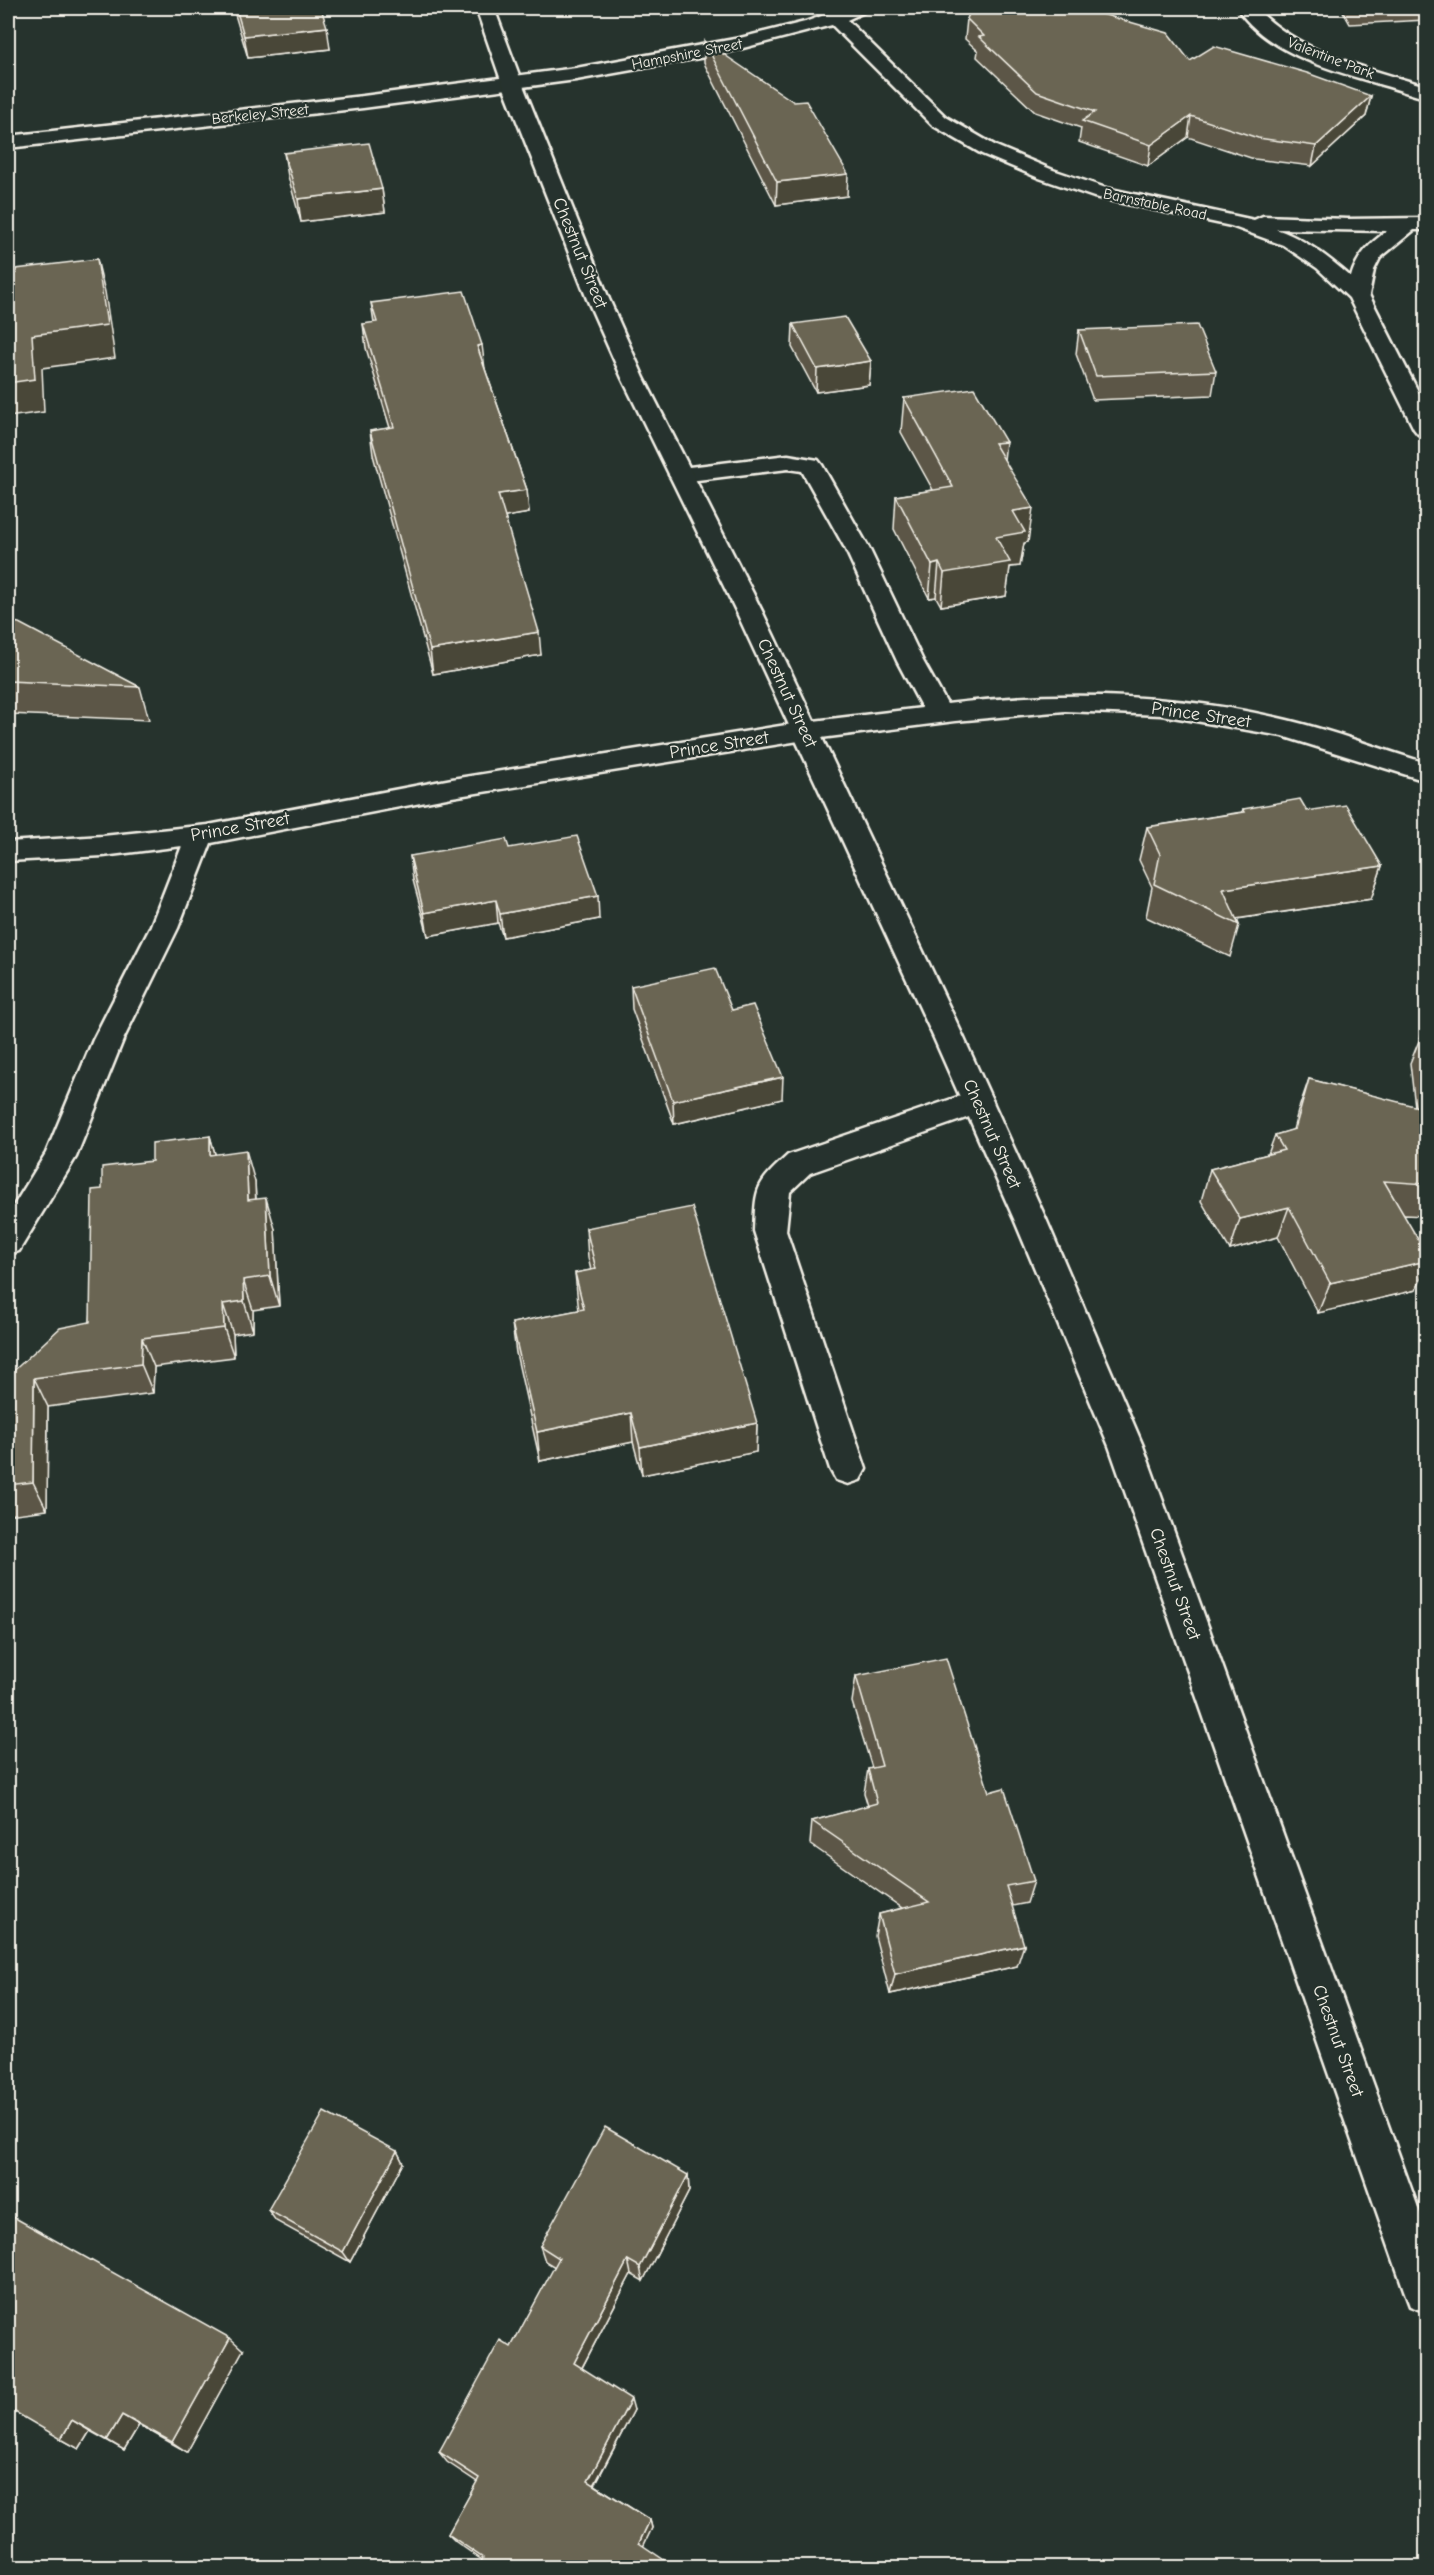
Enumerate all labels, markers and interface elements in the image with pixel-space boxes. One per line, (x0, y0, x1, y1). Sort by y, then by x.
street label: Valentine Park (1285, 33, 1378, 83)
street label: Hampshire Street (630, 34, 745, 74)
street label: Berkeley Street (211, 100, 310, 128)
street label: Barnstable Road (1102, 184, 1208, 224)
street label: Chestnut Street (548, 194, 612, 312)
street label: Chestnut Street (753, 635, 822, 752)
street label: Prince Street (1150, 698, 1253, 732)
street label: Prince Street (668, 727, 771, 763)
street label: Prince Street (189, 808, 292, 846)
street label: Chestnut Street (958, 1076, 1026, 1193)
street label: Chestnut Street (1145, 1525, 1205, 1644)
street label: Chestnut Street (1308, 1982, 1368, 2101)

